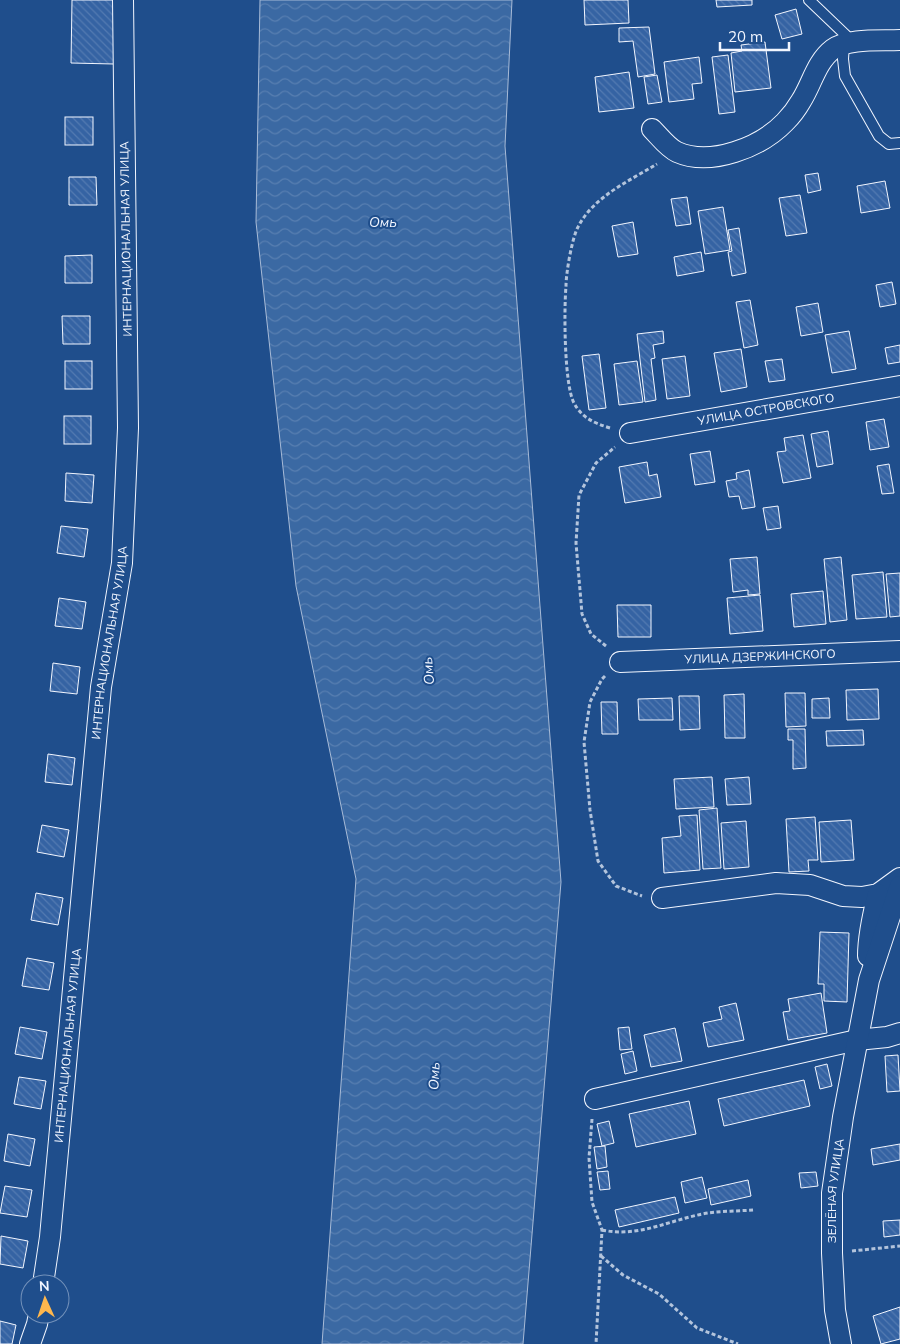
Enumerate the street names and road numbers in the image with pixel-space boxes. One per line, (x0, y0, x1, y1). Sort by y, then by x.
street label: ИНТЕРНАЦИОНАЛЬНАЯ УЛИЦА (116, 141, 135, 337)
street label: УЛИЦА ОСТРОВСКОГО (695, 390, 835, 428)
street label: ИНТЕРНАЦИОНАЛЬНАЯ УЛИЦА (88, 545, 130, 740)
street label: УЛИЦА ДЗЕРЖИНСКОГО (683, 646, 836, 667)
street label: ИНТЕРНАЦИОНАЛЬНАЯ УЛИЦА (51, 947, 84, 1143)
street label: ЗЕЛЁНАЯ УЛИЦА (824, 1137, 847, 1243)

